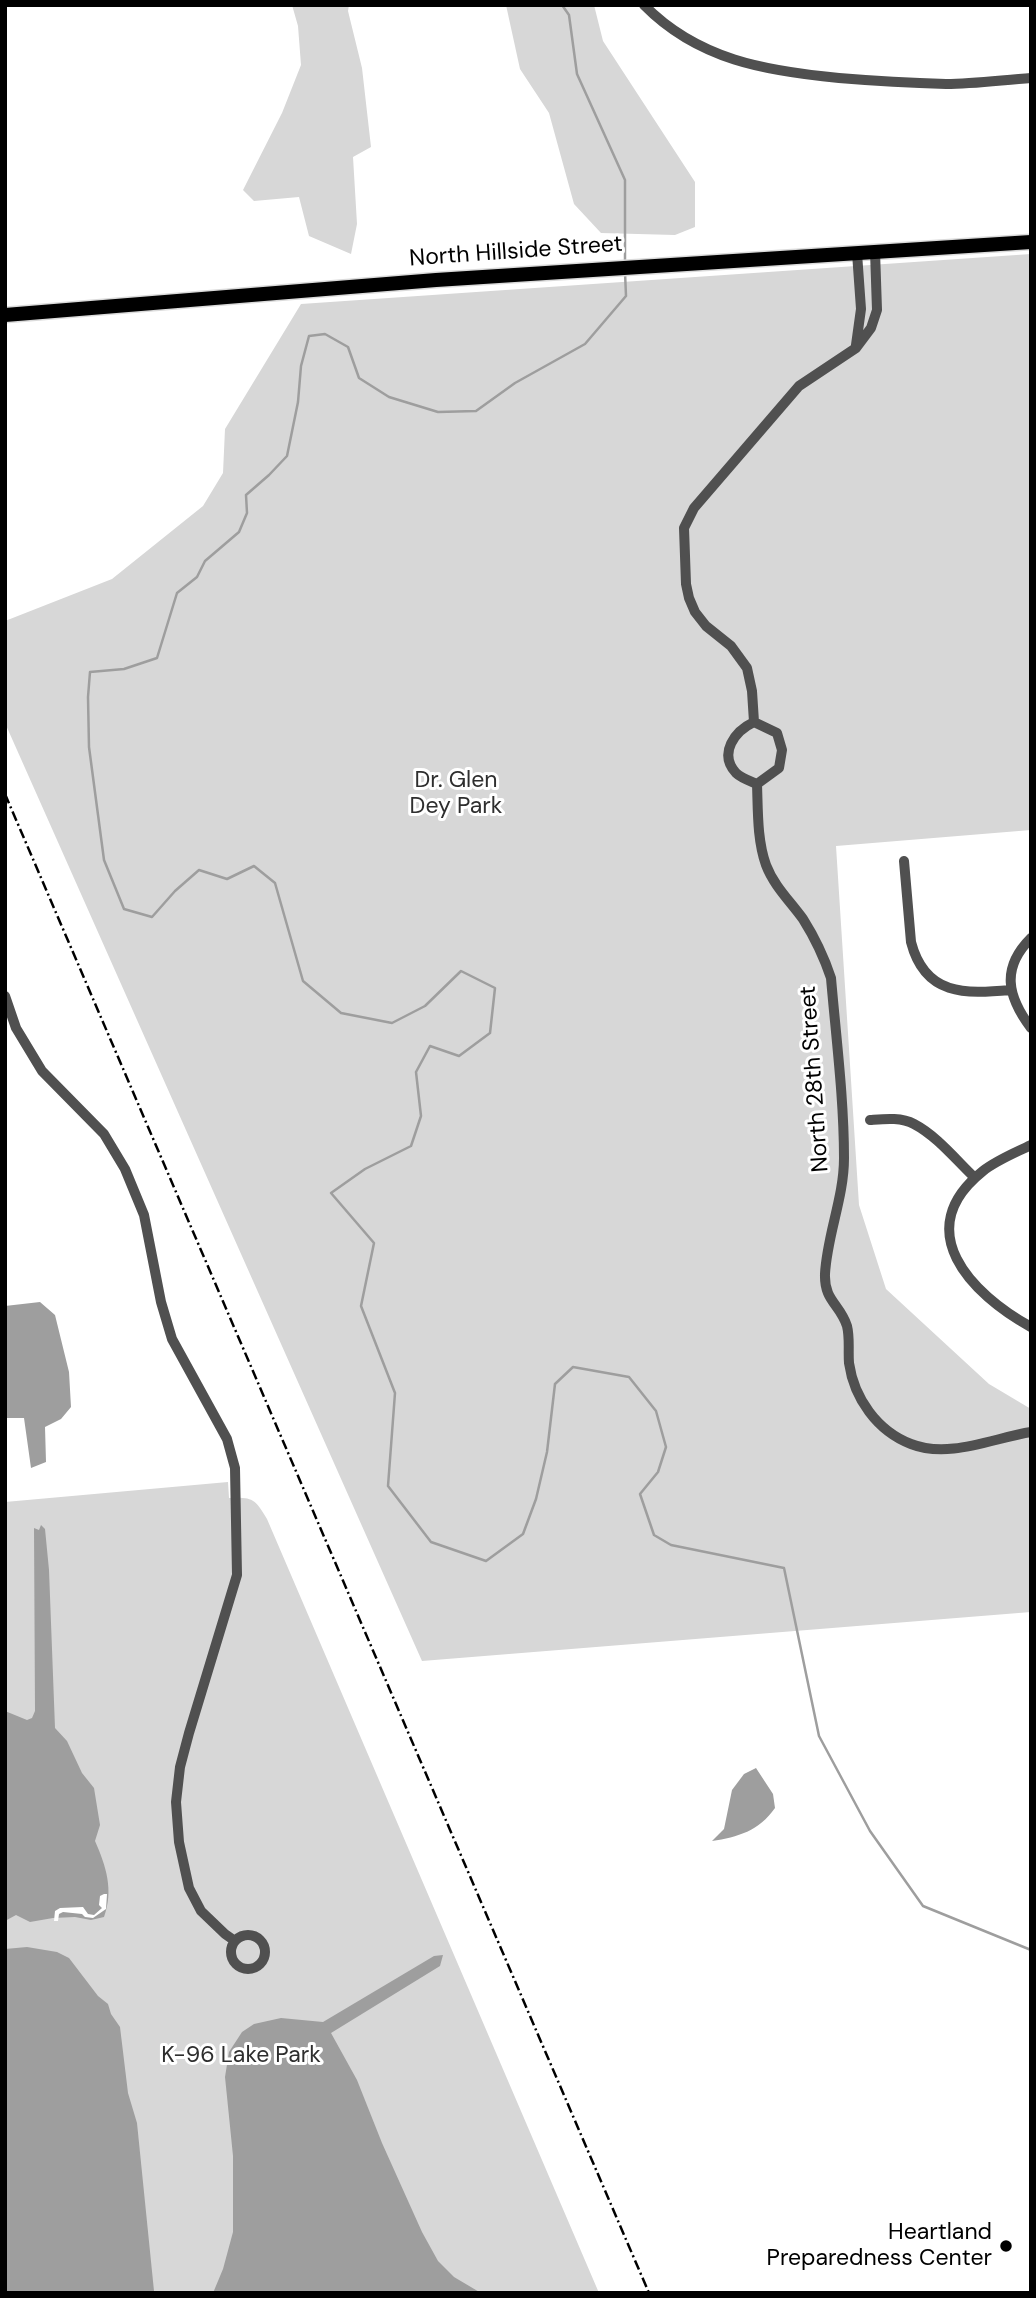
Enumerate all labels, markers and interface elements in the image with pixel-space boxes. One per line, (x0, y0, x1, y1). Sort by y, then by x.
street label: North Hillside Street (408, 231, 624, 273)
park label: Dr. Glen Dey Park (410, 767, 502, 821)
street label: North 28th Street (795, 985, 835, 1173)
park label: K-96 Lake Park (161, 2042, 321, 2070)
place label: Heartland Preparedness Center (767, 2219, 992, 2273)
marker: Heartland Preparedness Center (998, 2238, 1014, 2254)

